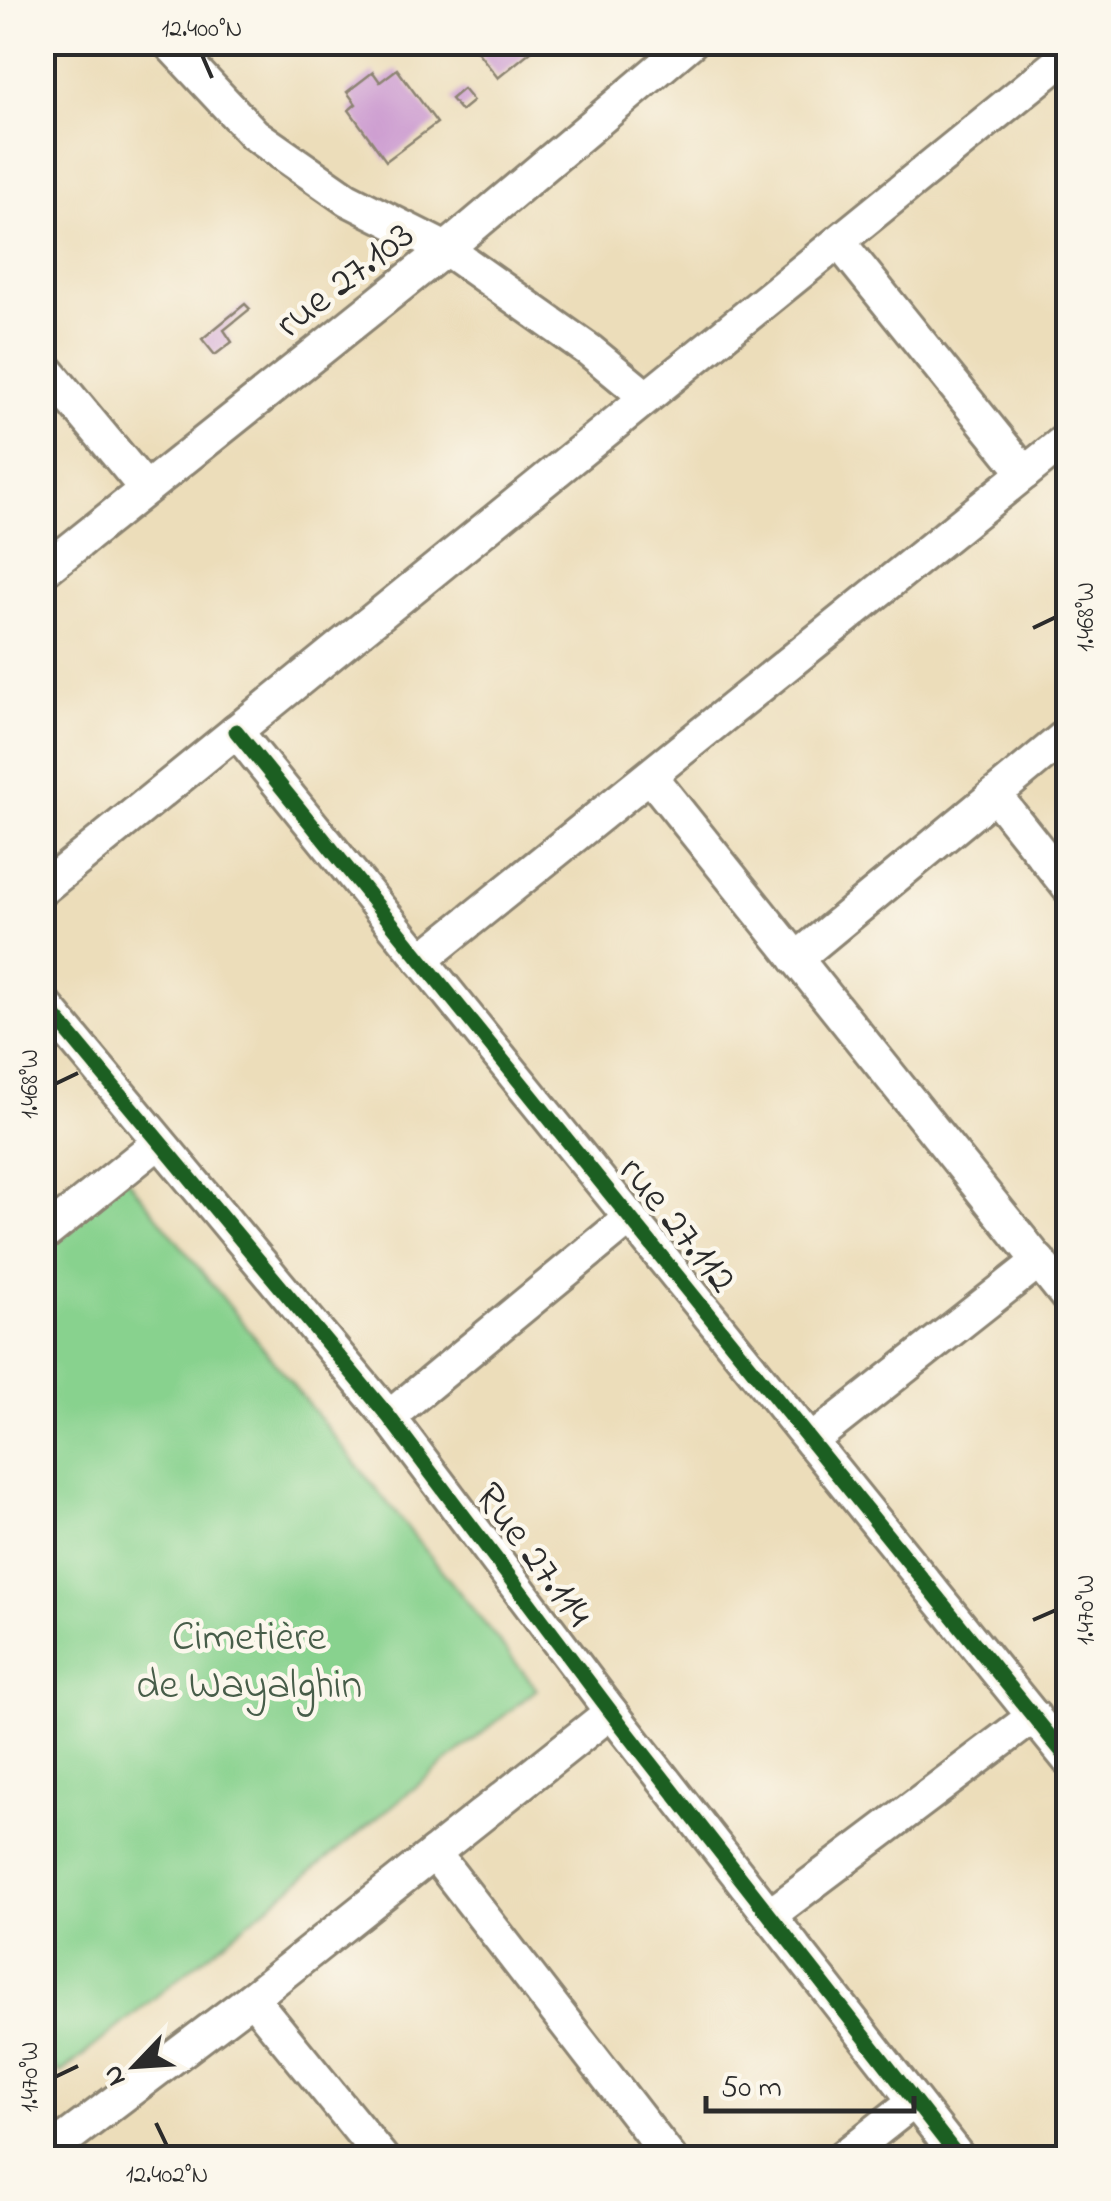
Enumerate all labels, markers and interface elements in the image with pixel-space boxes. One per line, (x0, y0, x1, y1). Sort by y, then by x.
text: 12.400°N (162, 12, 242, 48)
street label: rue 27.103 (263, 207, 428, 354)
text: 1.468°W (1069, 582, 1105, 652)
text: 1.468°W (13, 1049, 49, 1119)
street label: rue 27.112 (602, 1144, 751, 1307)
street label: Rue 27.114 (458, 1471, 607, 1641)
text: 1.470°W (1069, 1575, 1105, 1645)
park label: Cimetière de Wayalghin (136, 1608, 362, 1717)
north arrow (85, 2016, 185, 2116)
text: 1.470°W (13, 2042, 49, 2112)
scale bar (706, 2051, 914, 2113)
text: N (93, 2058, 138, 2092)
text: 50 m (721, 2067, 782, 2111)
text: 12.402°N (126, 2158, 208, 2194)

